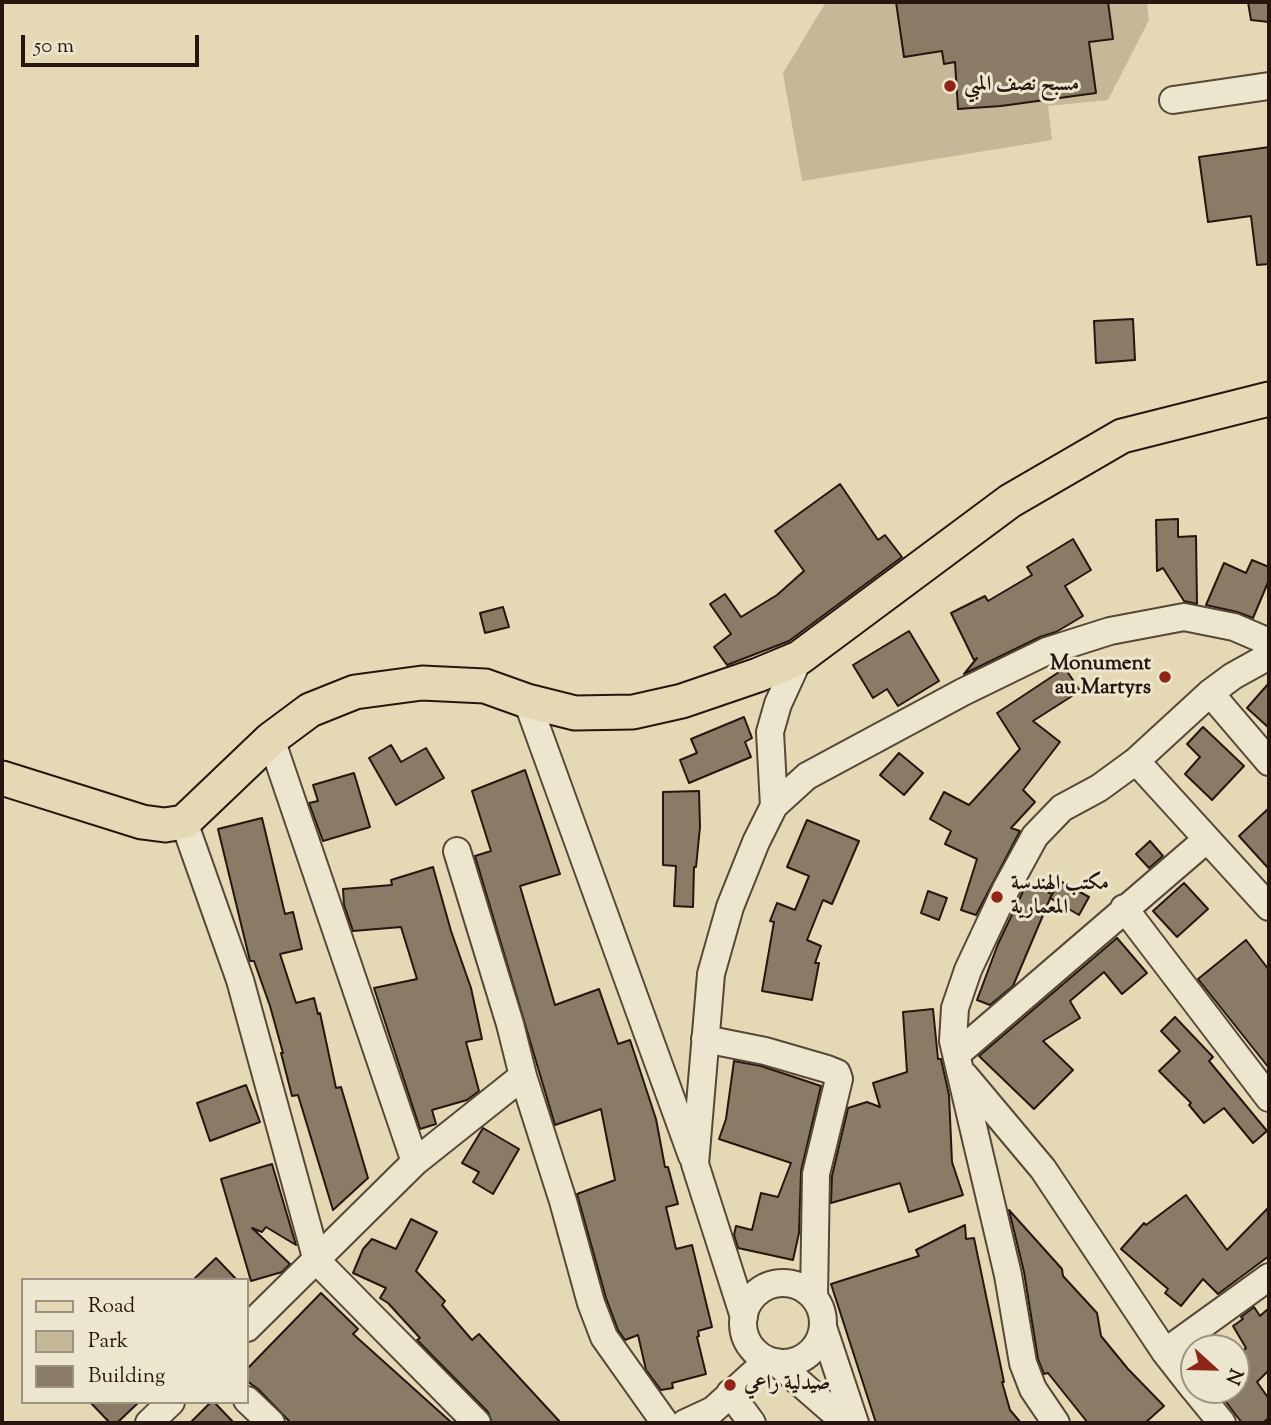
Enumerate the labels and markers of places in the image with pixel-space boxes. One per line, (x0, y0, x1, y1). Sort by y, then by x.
place label: مسبح نصف المبي (964, 73, 1079, 99)
marker: مسبح نصف المبي (942, 78, 958, 94)
place label: Monument au Martyrs (1050, 652, 1151, 702)
marker: Monument au Martyrs (1157, 669, 1173, 685)
place label: مكتب الهندسة المعمارية (1011, 872, 1109, 922)
marker: مكتب الهندسة المعمارية (989, 889, 1005, 905)
place label: صيدلية راعي (744, 1372, 830, 1398)
marker: صيدلية راعي (722, 1377, 738, 1393)

